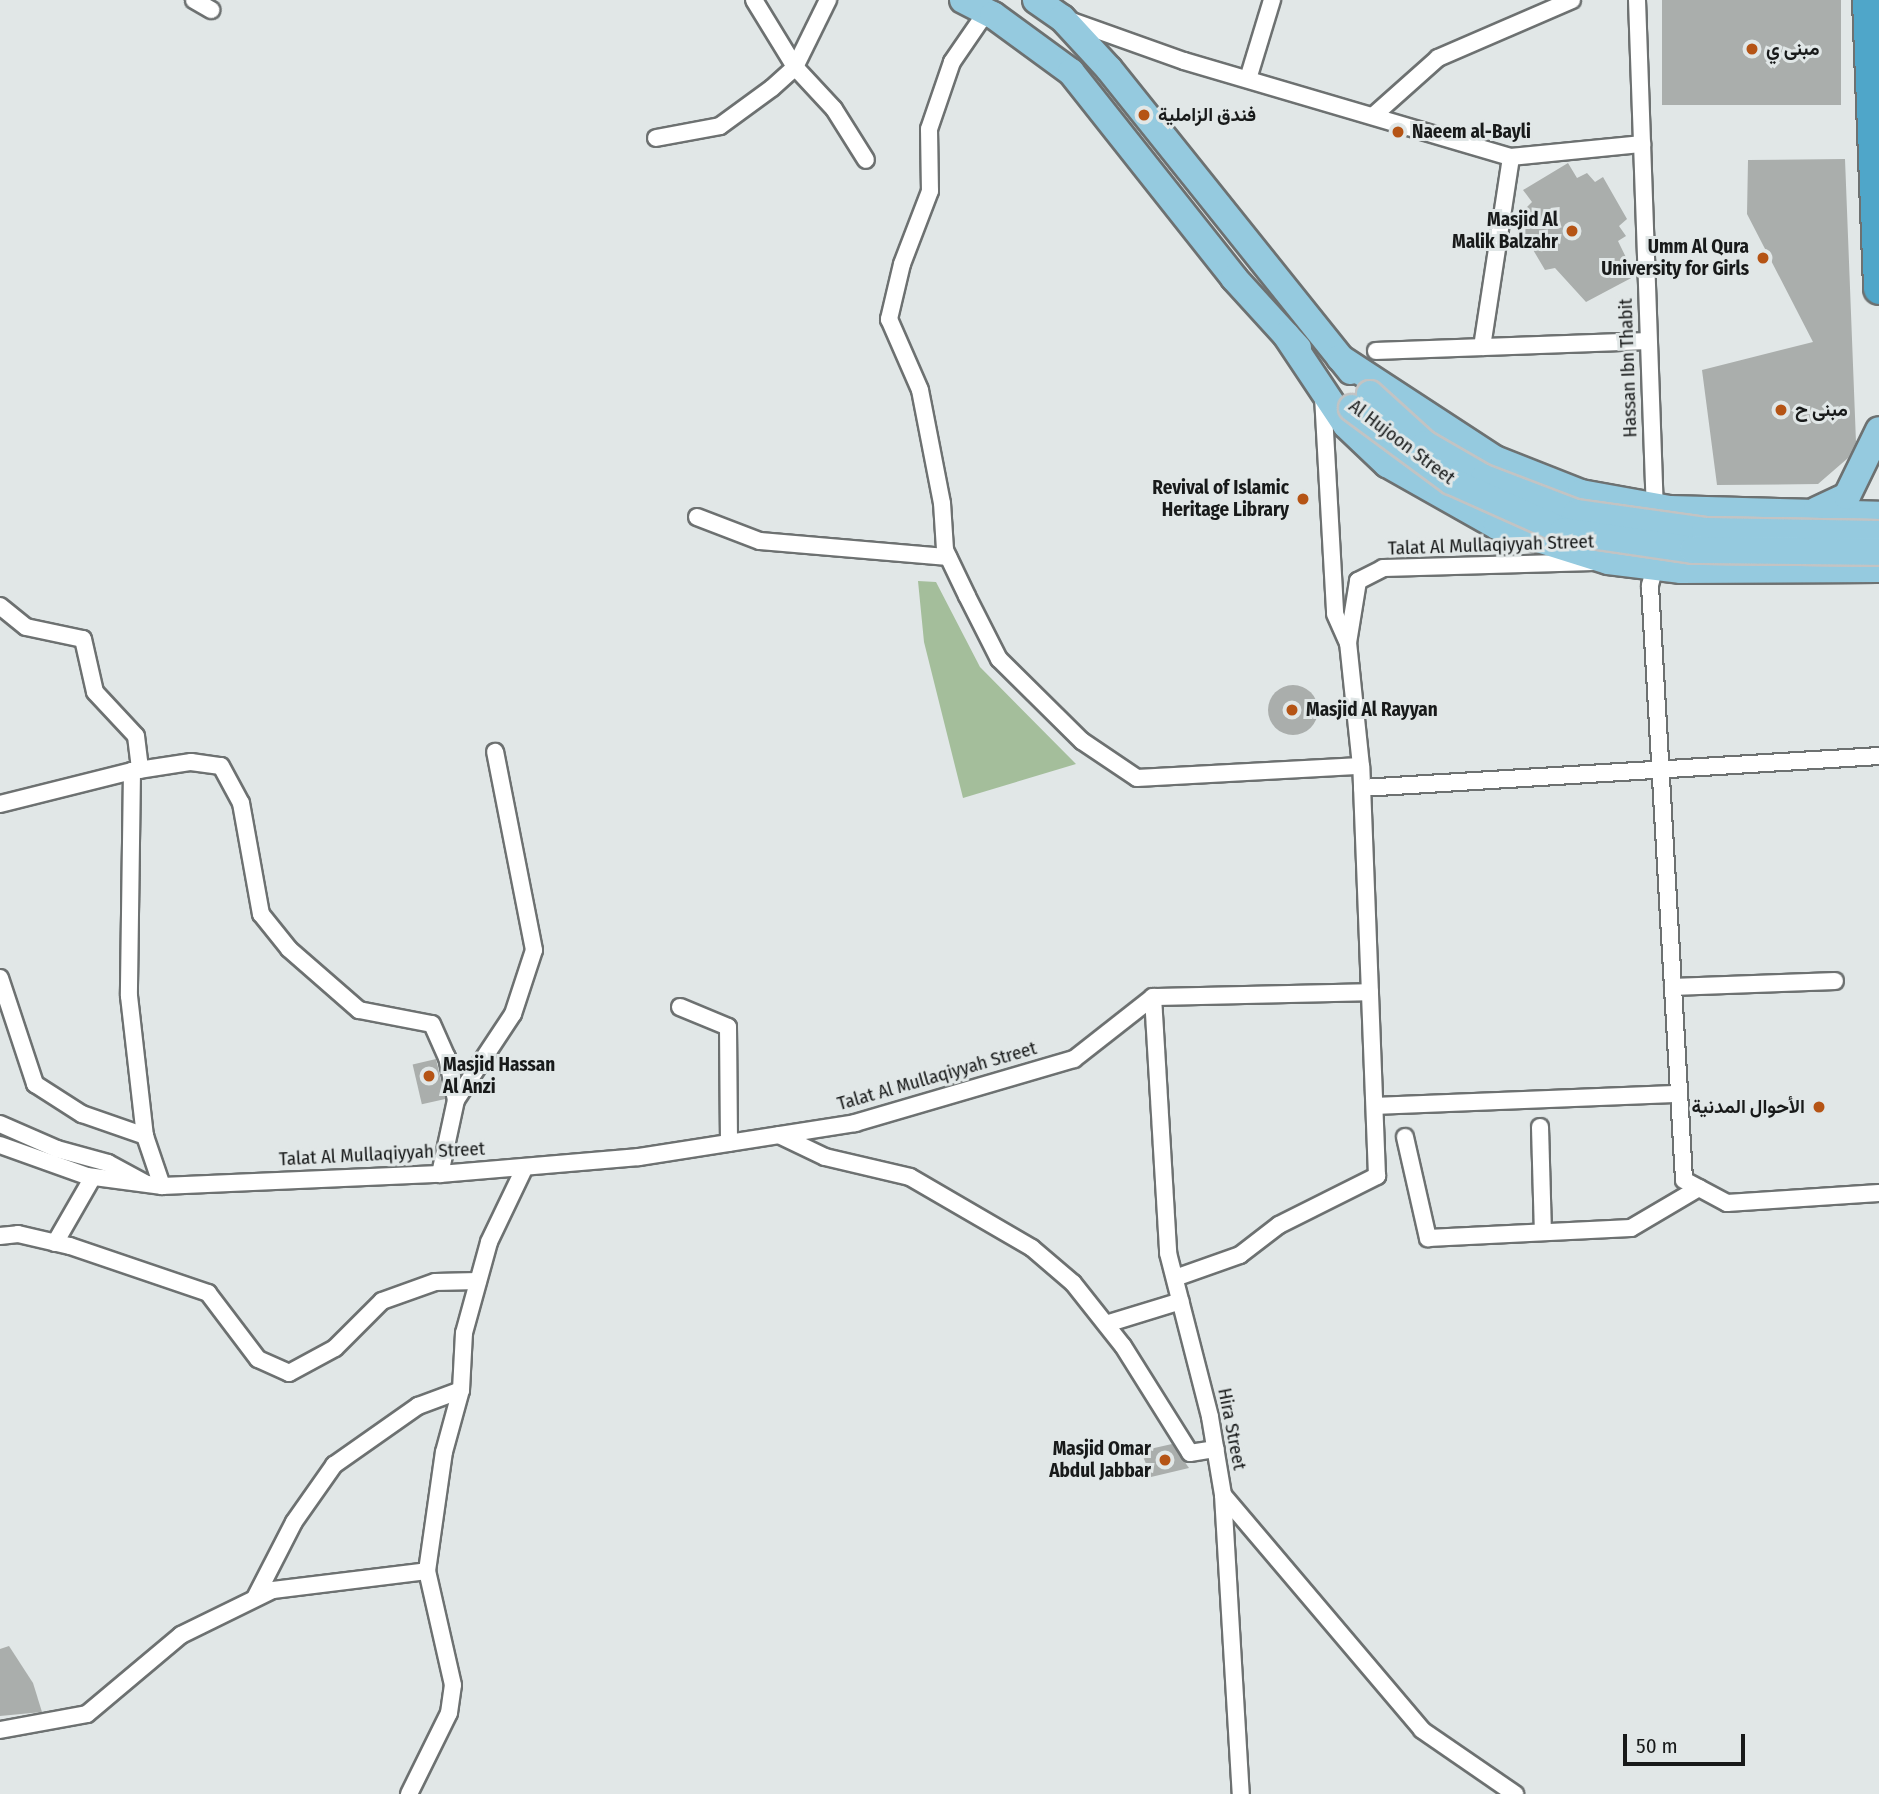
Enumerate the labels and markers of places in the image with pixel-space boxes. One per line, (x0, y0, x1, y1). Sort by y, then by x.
place label: مبنى ي (1766, 38, 1819, 60)
marker: مبنى ي (1744, 41, 1760, 57)
place label: فندق الزاملية (1158, 104, 1256, 126)
marker: فندق الزاملية (1136, 107, 1152, 123)
place label: Naeem al-Bayli (1412, 121, 1531, 143)
marker: Naeem al-Bayli (1390, 124, 1406, 140)
place label: Masjid Al Malik Balzahr (1452, 209, 1558, 253)
marker: Masjid Al Malik Balzahr (1564, 223, 1580, 239)
place label: Umm Al Qura University for Girls (1601, 236, 1749, 280)
marker: Umm Al Qura University for Girls (1755, 250, 1771, 266)
place label: مبنى ح (1795, 399, 1848, 421)
marker: مبنى ح (1773, 402, 1789, 418)
place label: Revival of Islamic Heritage Library (1152, 477, 1289, 521)
marker: Revival of Islamic Heritage Library (1295, 491, 1311, 507)
place label: Masjid Al Rayyan (1306, 699, 1438, 721)
marker: Masjid Al Rayyan (1284, 702, 1300, 718)
place label: Masjid Hassan Al Anzi (443, 1054, 555, 1098)
marker: Masjid Hassan Al Anzi (421, 1068, 437, 1084)
place label: الأحوال المدنية (1691, 1096, 1805, 1118)
marker: الأحوال المدنية (1811, 1099, 1827, 1115)
place label: Masjid Omar Abdul Jabbar (1049, 1438, 1151, 1482)
marker: Masjid Omar Abdul Jabbar (1157, 1452, 1173, 1468)

